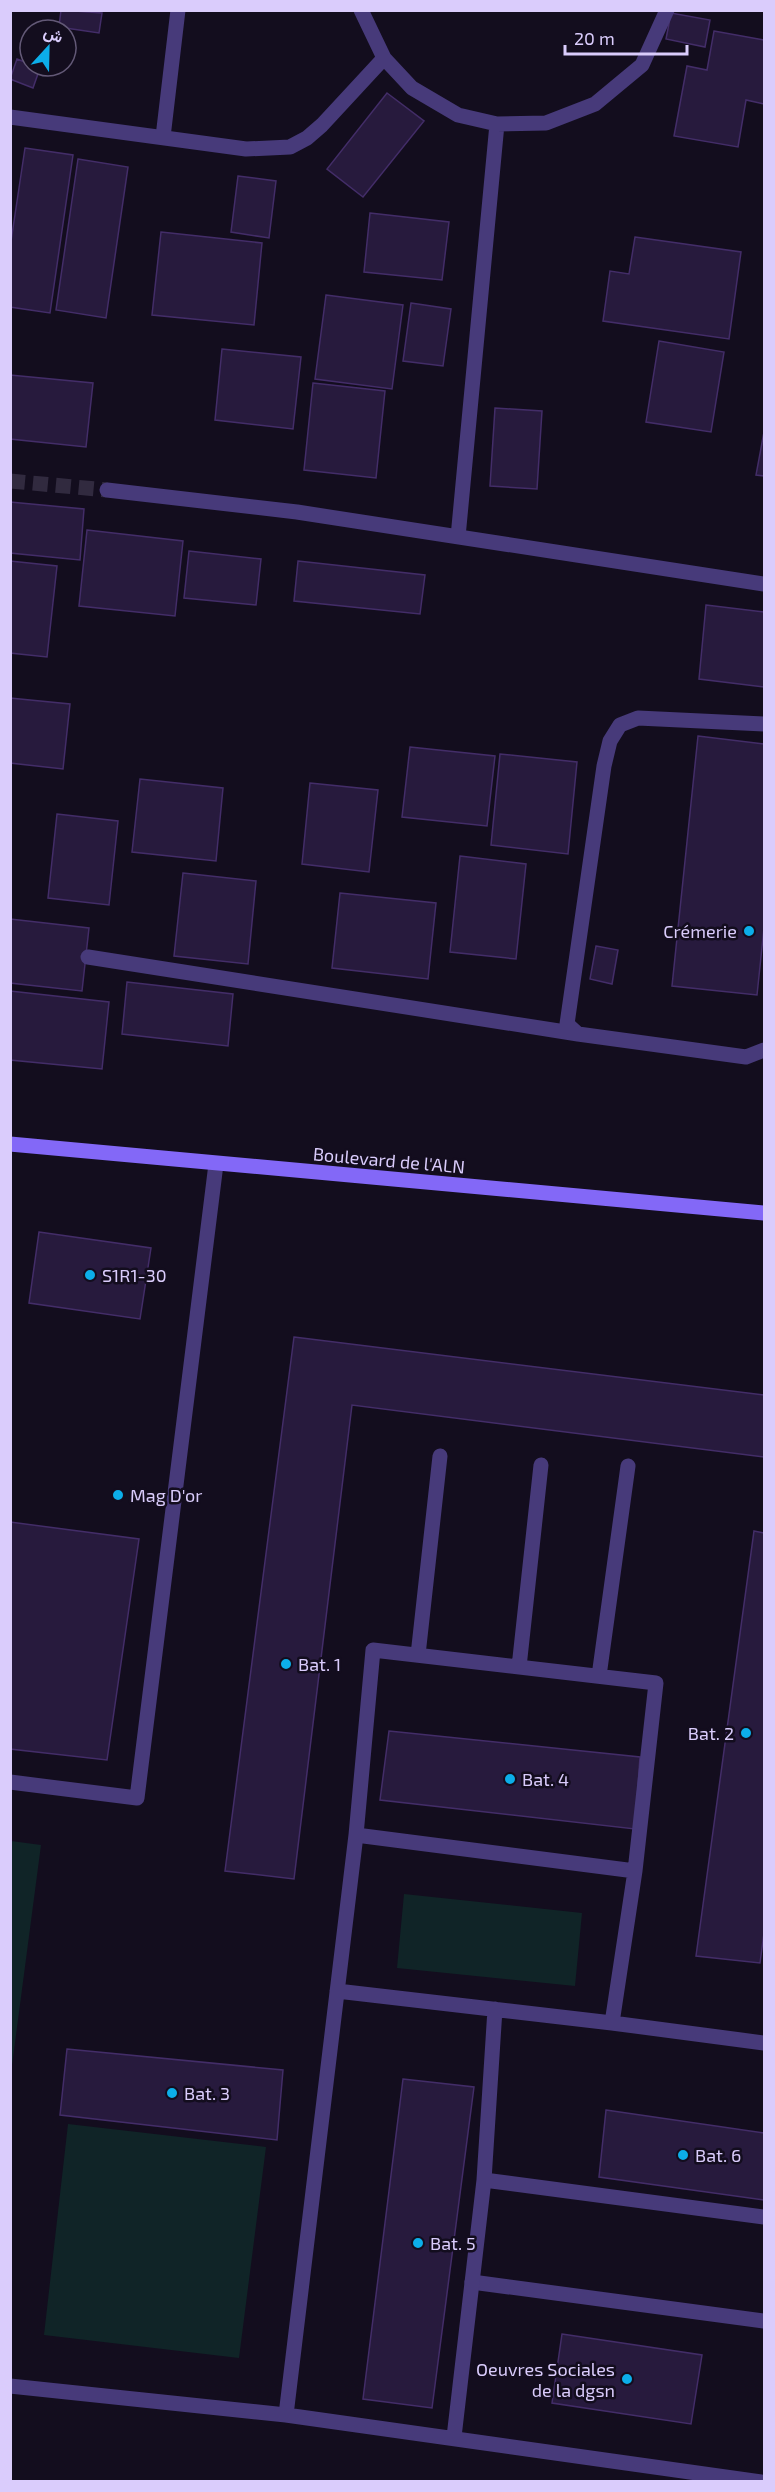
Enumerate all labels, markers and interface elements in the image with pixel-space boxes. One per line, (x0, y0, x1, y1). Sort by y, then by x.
north arrow (18, 18, 78, 78)
scale bar (565, 18, 686, 56)
text: ش (41, 21, 66, 47)
text: 20 m (574, 27, 615, 49)
place label: Crémerie (663, 920, 737, 942)
marker: Crémerie (742, 924, 756, 938)
street label: Boulevard de l'ALN (312, 1142, 466, 1178)
place label: S1R1-30 (102, 1264, 167, 1286)
marker: S1R1-30 (83, 1268, 97, 1282)
place label: Mag D'or (130, 1484, 203, 1506)
marker: Mag D'or (111, 1488, 125, 1502)
place label: Bat. 1 (298, 1653, 341, 1675)
marker: Bat. 1 (279, 1657, 293, 1671)
place label: Bat. 2 (688, 1722, 734, 1744)
marker: Bat. 2 (739, 1726, 753, 1740)
place label: Bat. 4 (522, 1768, 569, 1790)
marker: Bat. 4 (503, 1772, 517, 1786)
place label: Bat. 3 (184, 2082, 230, 2104)
marker: Bat. 3 (165, 2086, 179, 2100)
place label: Bat. 6 (695, 2144, 741, 2166)
marker: Bat. 6 (676, 2148, 690, 2162)
place label: Bat. 5 (430, 2232, 476, 2254)
marker: Bat. 5 (411, 2236, 425, 2250)
place label: Oeuvres Sociales de la dgsn (476, 2358, 615, 2401)
marker: Oeuvres Sociales de la dgsn (620, 2372, 634, 2386)

